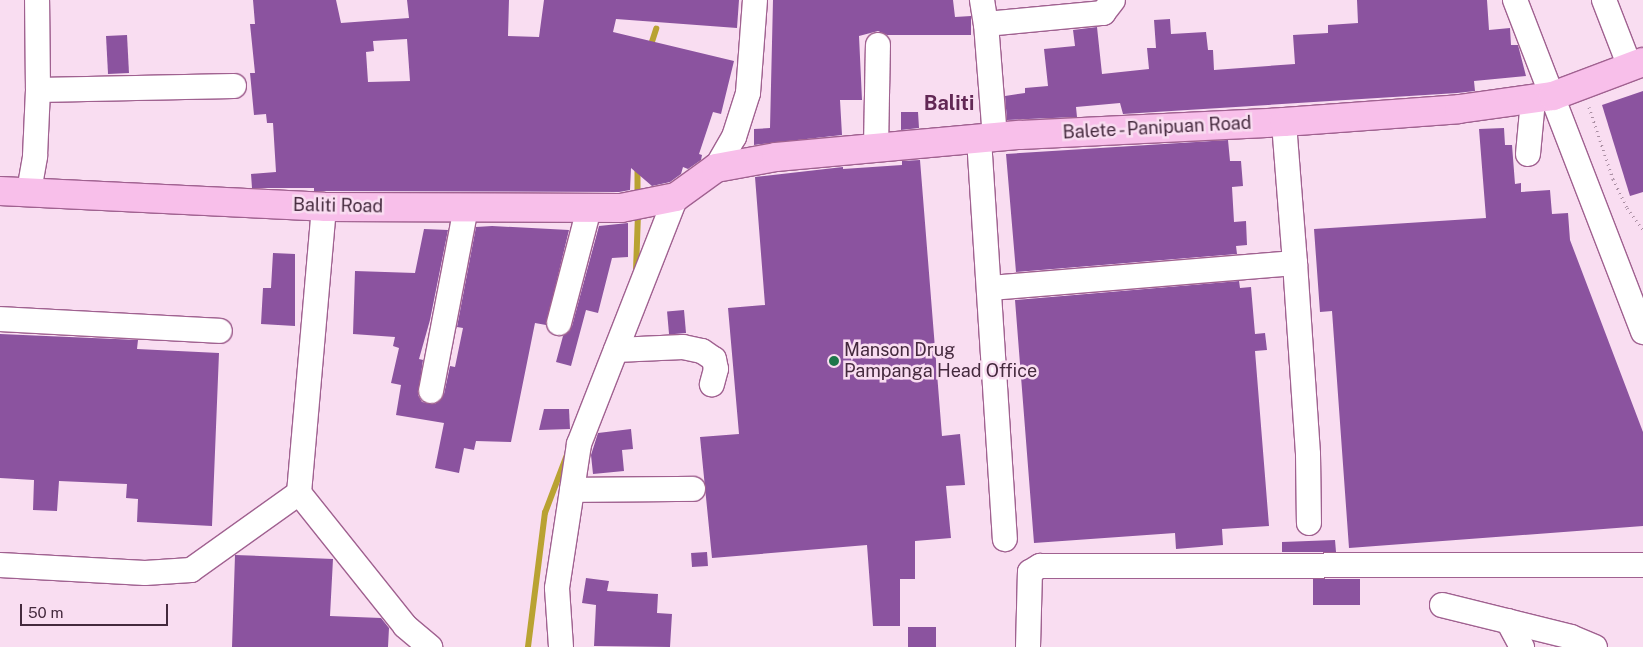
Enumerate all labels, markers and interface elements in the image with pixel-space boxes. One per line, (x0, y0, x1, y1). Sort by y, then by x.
district label: Baliti (924, 91, 974, 115)
street label: Balete - Panipuan Road (1060, 112, 1254, 144)
street label: Baliti Road (293, 194, 383, 218)
place label: Manson Drug Pampanga Head Office (844, 340, 1037, 382)
marker: Manson Drug Pampanga Head Office (828, 355, 840, 367)
scale bar (22, 594, 170, 626)
text: 50 m (28, 604, 63, 621)

